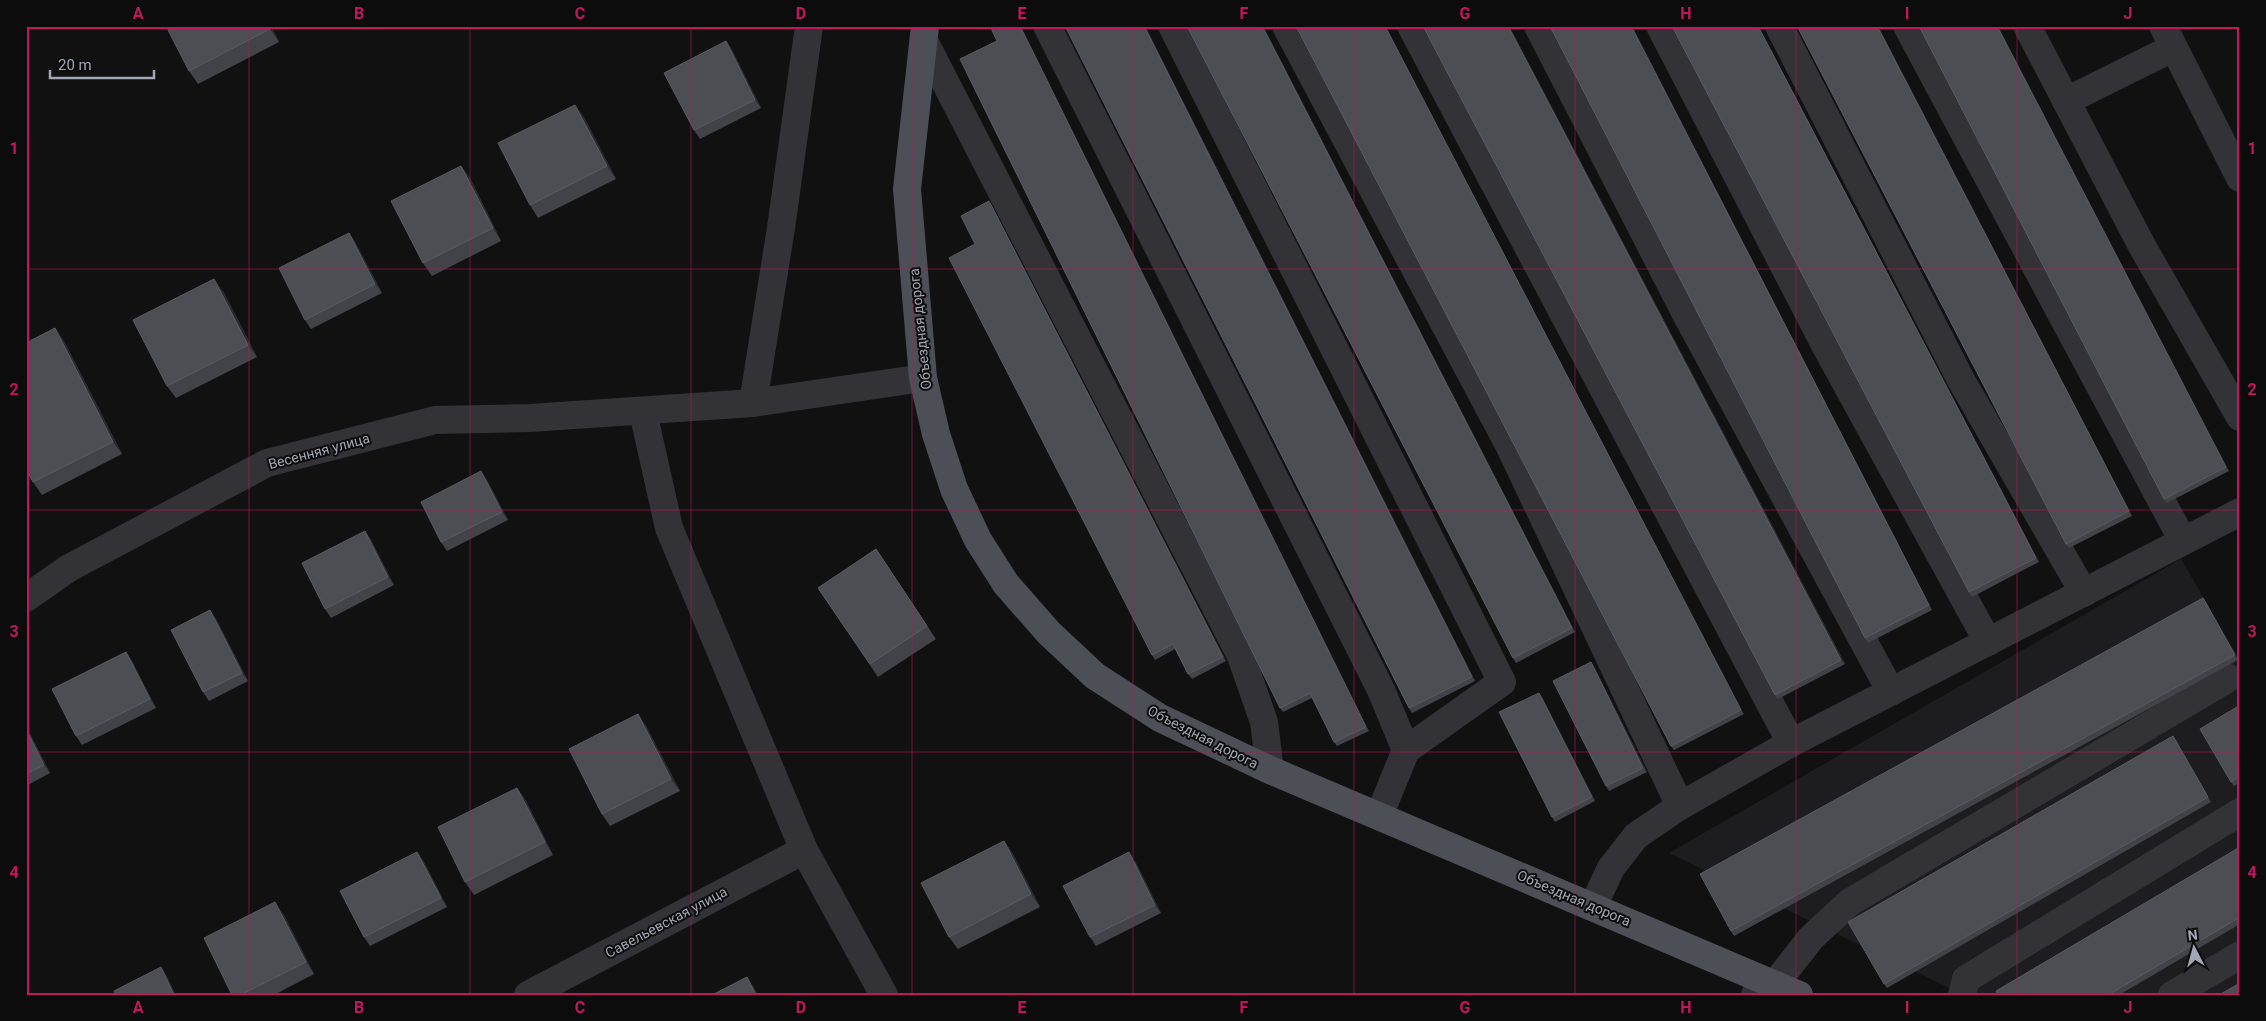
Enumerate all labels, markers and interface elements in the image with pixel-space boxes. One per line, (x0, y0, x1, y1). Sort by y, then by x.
text: A (133, 4, 144, 23)
text: B (354, 4, 364, 23)
text: C (575, 4, 585, 23)
text: D (796, 4, 806, 23)
text: E (1018, 4, 1027, 23)
text: F (1240, 4, 1249, 23)
text: G (1460, 4, 1471, 23)
text: H (1680, 4, 1692, 23)
text: I (1905, 4, 1909, 23)
text: J (2124, 4, 2132, 23)
scale bar (50, 48, 154, 80)
text: 20 m (58, 56, 92, 74)
text: 1 (9, 139, 19, 158)
text: 1 (2247, 139, 2257, 158)
street label: Объездная дорога (906, 268, 934, 390)
text: 2 (9, 380, 19, 399)
text: 2 (2247, 380, 2257, 399)
street label: Весенняя улица (267, 430, 371, 472)
text: 3 (9, 622, 19, 641)
text: 3 (2247, 622, 2257, 641)
street label: Объездная дорога (1145, 702, 1261, 772)
text: 4 (9, 863, 19, 882)
text: 4 (2247, 863, 2257, 882)
street label: Объездная дорога (1515, 867, 1633, 929)
street label: Савельевская улица (602, 883, 730, 961)
north arrow (2168, 924, 2218, 974)
text: N (2187, 927, 2198, 944)
text: A (133, 998, 144, 1017)
text: B (354, 998, 364, 1017)
text: C (575, 998, 585, 1017)
text: D (796, 998, 806, 1017)
text: E (1018, 998, 1027, 1017)
text: F (1240, 998, 1249, 1017)
text: G (1460, 998, 1471, 1017)
text: H (1680, 998, 1692, 1017)
text: I (1905, 998, 1909, 1017)
text: J (2124, 998, 2132, 1017)

